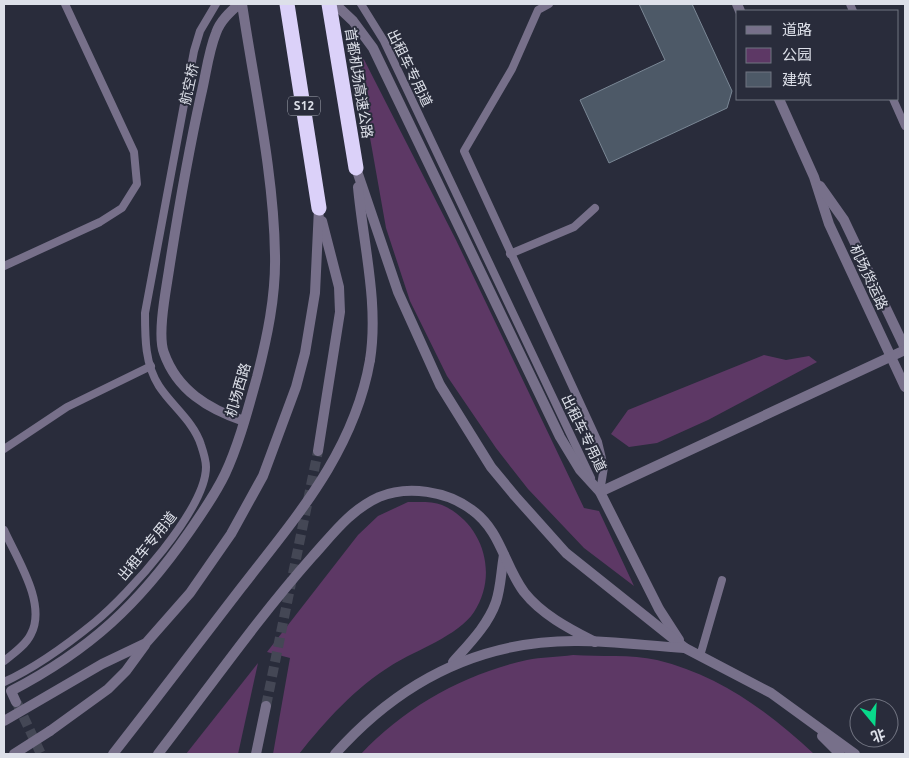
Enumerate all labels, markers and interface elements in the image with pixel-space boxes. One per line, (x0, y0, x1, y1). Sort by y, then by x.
legend (736, 10, 899, 100)
text: 道路 (782, 21, 812, 38)
street label: 首都机场高速公路 (342, 26, 376, 140)
street label: 出租车专用道 (384, 27, 436, 109)
text: 公园 (782, 46, 812, 63)
street label: 航空桥 (177, 62, 201, 106)
text: 建筑 (782, 71, 812, 88)
road number: S12 (288, 96, 320, 115)
street label: 机场货运路 (847, 242, 891, 312)
street label: 机场西路 (223, 361, 253, 419)
street label: 出租车专用道 (558, 392, 610, 474)
street label: 出租车专用道 (114, 508, 180, 584)
north arrow (849, 698, 899, 748)
text: 北 (869, 726, 887, 745)

